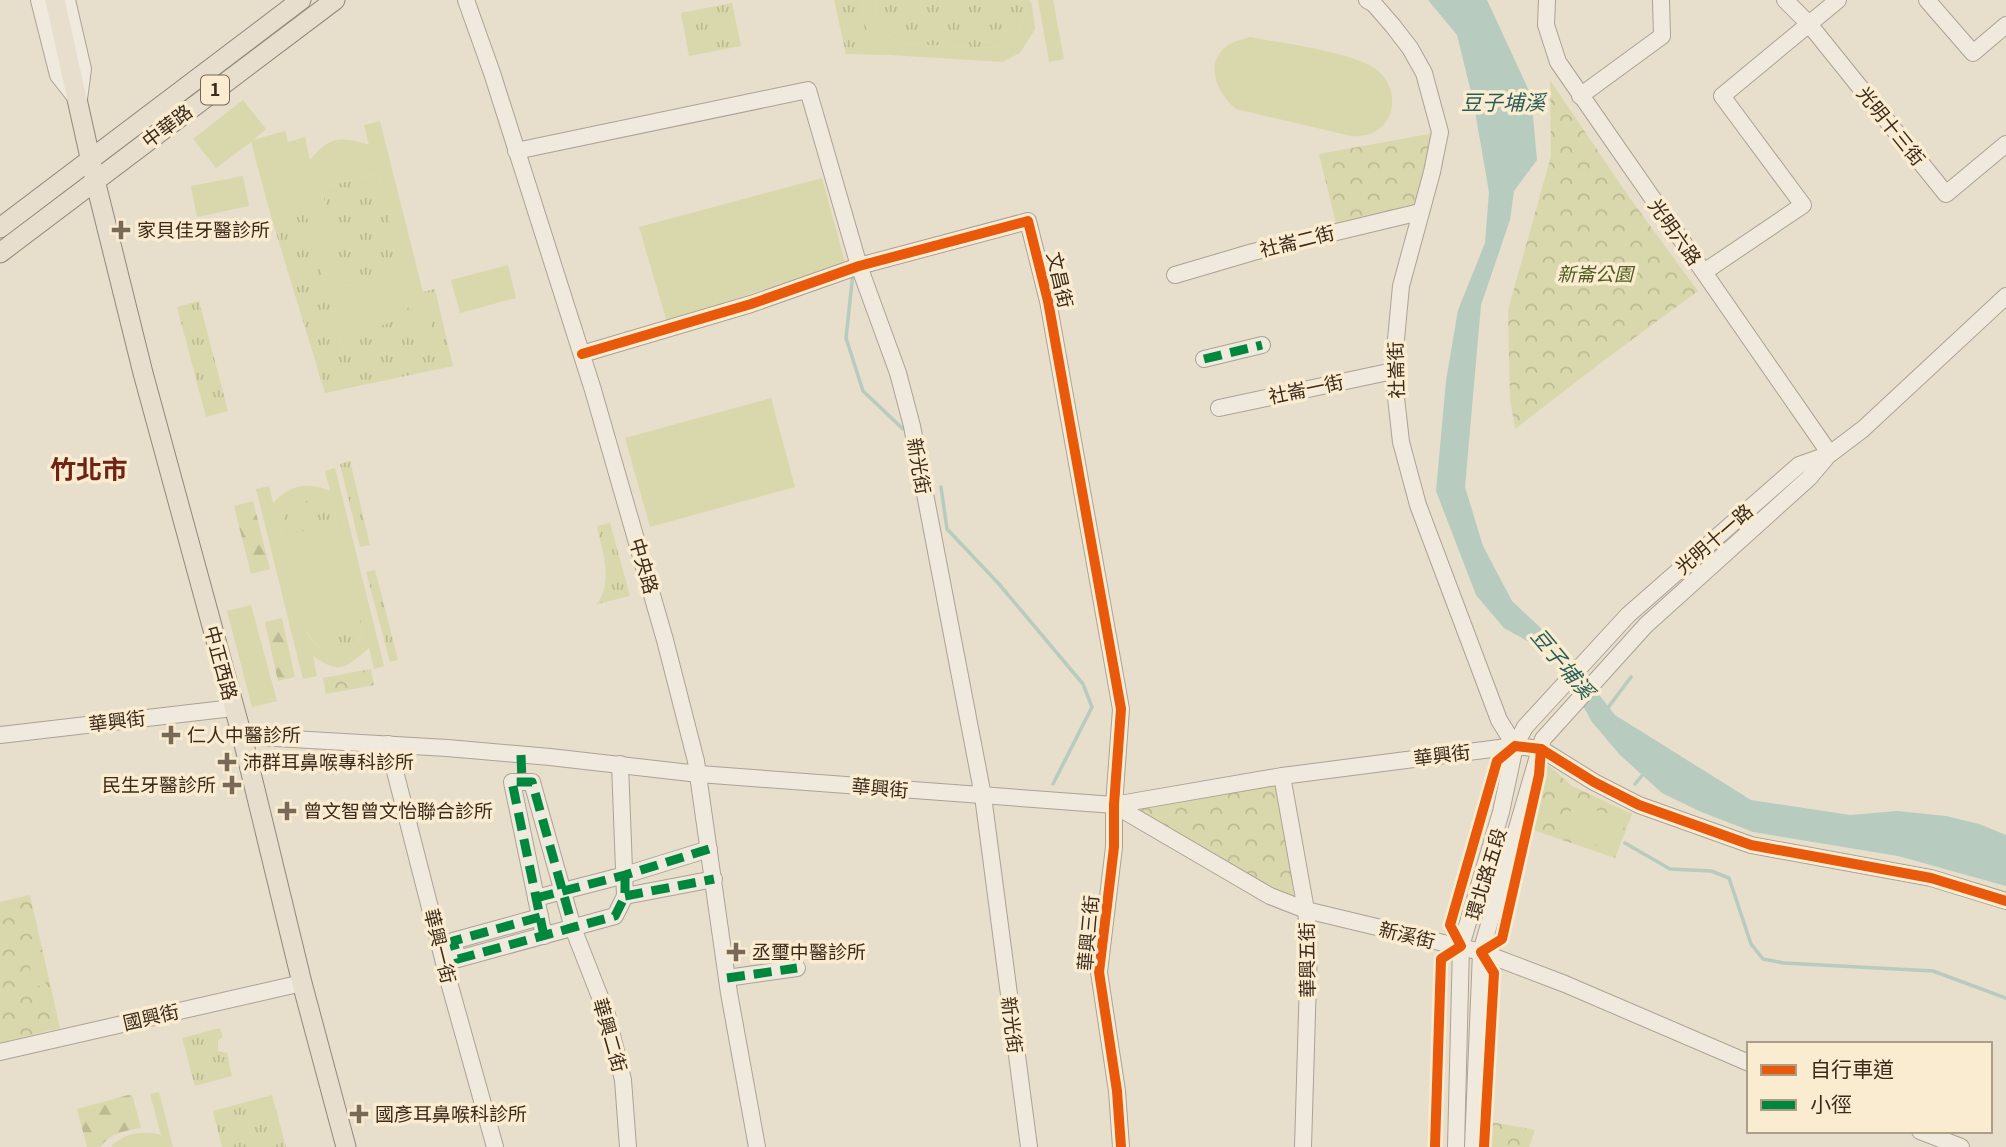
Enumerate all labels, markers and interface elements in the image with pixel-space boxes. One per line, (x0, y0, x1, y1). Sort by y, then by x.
road number: 1 (201, 76, 229, 104)
street label: 光明十三街 (1852, 80, 1933, 170)
water label: 豆子埔溪 (1461, 86, 1548, 116)
street label: 中華路 (135, 97, 197, 153)
street label: 光明六路 (1643, 192, 1709, 270)
place label: 家貝佳牙醫診所 (137, 215, 270, 242)
street label: 社崙二街 (1256, 217, 1337, 262)
marker: 家貝佳牙醫診所 (111, 220, 131, 240)
street label: 文昌街 (1042, 249, 1081, 310)
park label: 新崙公園 (1557, 259, 1636, 286)
street label: 社崙街 (1380, 341, 1409, 399)
street label: 社崙一街 (1266, 366, 1346, 409)
street label: 新光街 (902, 435, 939, 496)
district label: 竹北市 (50, 449, 128, 486)
street label: 光明十一路 (1668, 497, 1758, 579)
street label: 中央路 (625, 534, 666, 597)
water label: 豆子埔溪 (1525, 621, 1604, 707)
street label: 中正西路 (200, 622, 245, 703)
street label: 華興街 (87, 703, 147, 736)
place label: 仁人中醫診所 (187, 720, 301, 747)
marker: 仁人中醫診所 (161, 725, 181, 745)
street label: 華興街 (1412, 737, 1472, 770)
place label: 沛群耳鼻喉專科診所 (243, 747, 414, 774)
marker: 沛群耳鼻喉專科診所 (217, 752, 237, 772)
place label: 民生牙醫診所 (102, 770, 216, 797)
street label: 華興街 (851, 771, 910, 802)
marker: 民生牙醫診所 (222, 775, 242, 795)
place label: 曾文智曾文怡聯合診所 (303, 796, 493, 823)
marker: 曾文智曾文怡聯合診所 (277, 801, 297, 821)
street label: 環北路五段 (1458, 824, 1511, 923)
street label: 華興三街 (1070, 894, 1103, 972)
street label: 華興一街 (419, 905, 464, 986)
street label: 新溪街 (1376, 914, 1438, 954)
street label: 華興五街 (1291, 922, 1320, 998)
place label: 丞璽中醫診所 (752, 937, 866, 964)
marker: 丞璽中醫診所 (726, 942, 746, 962)
street label: 華興二街 (588, 994, 635, 1075)
street label: 新光街 (997, 995, 1030, 1055)
street label: 國興街 (120, 996, 181, 1035)
legend (1747, 1042, 1992, 1133)
text: 自行車道 (1810, 1053, 1894, 1083)
text: 小徑 (1810, 1088, 1852, 1118)
place label: 國彥耳鼻喉科診所 (375, 1099, 527, 1126)
marker: 國彥耳鼻喉科診所 (349, 1104, 369, 1124)

